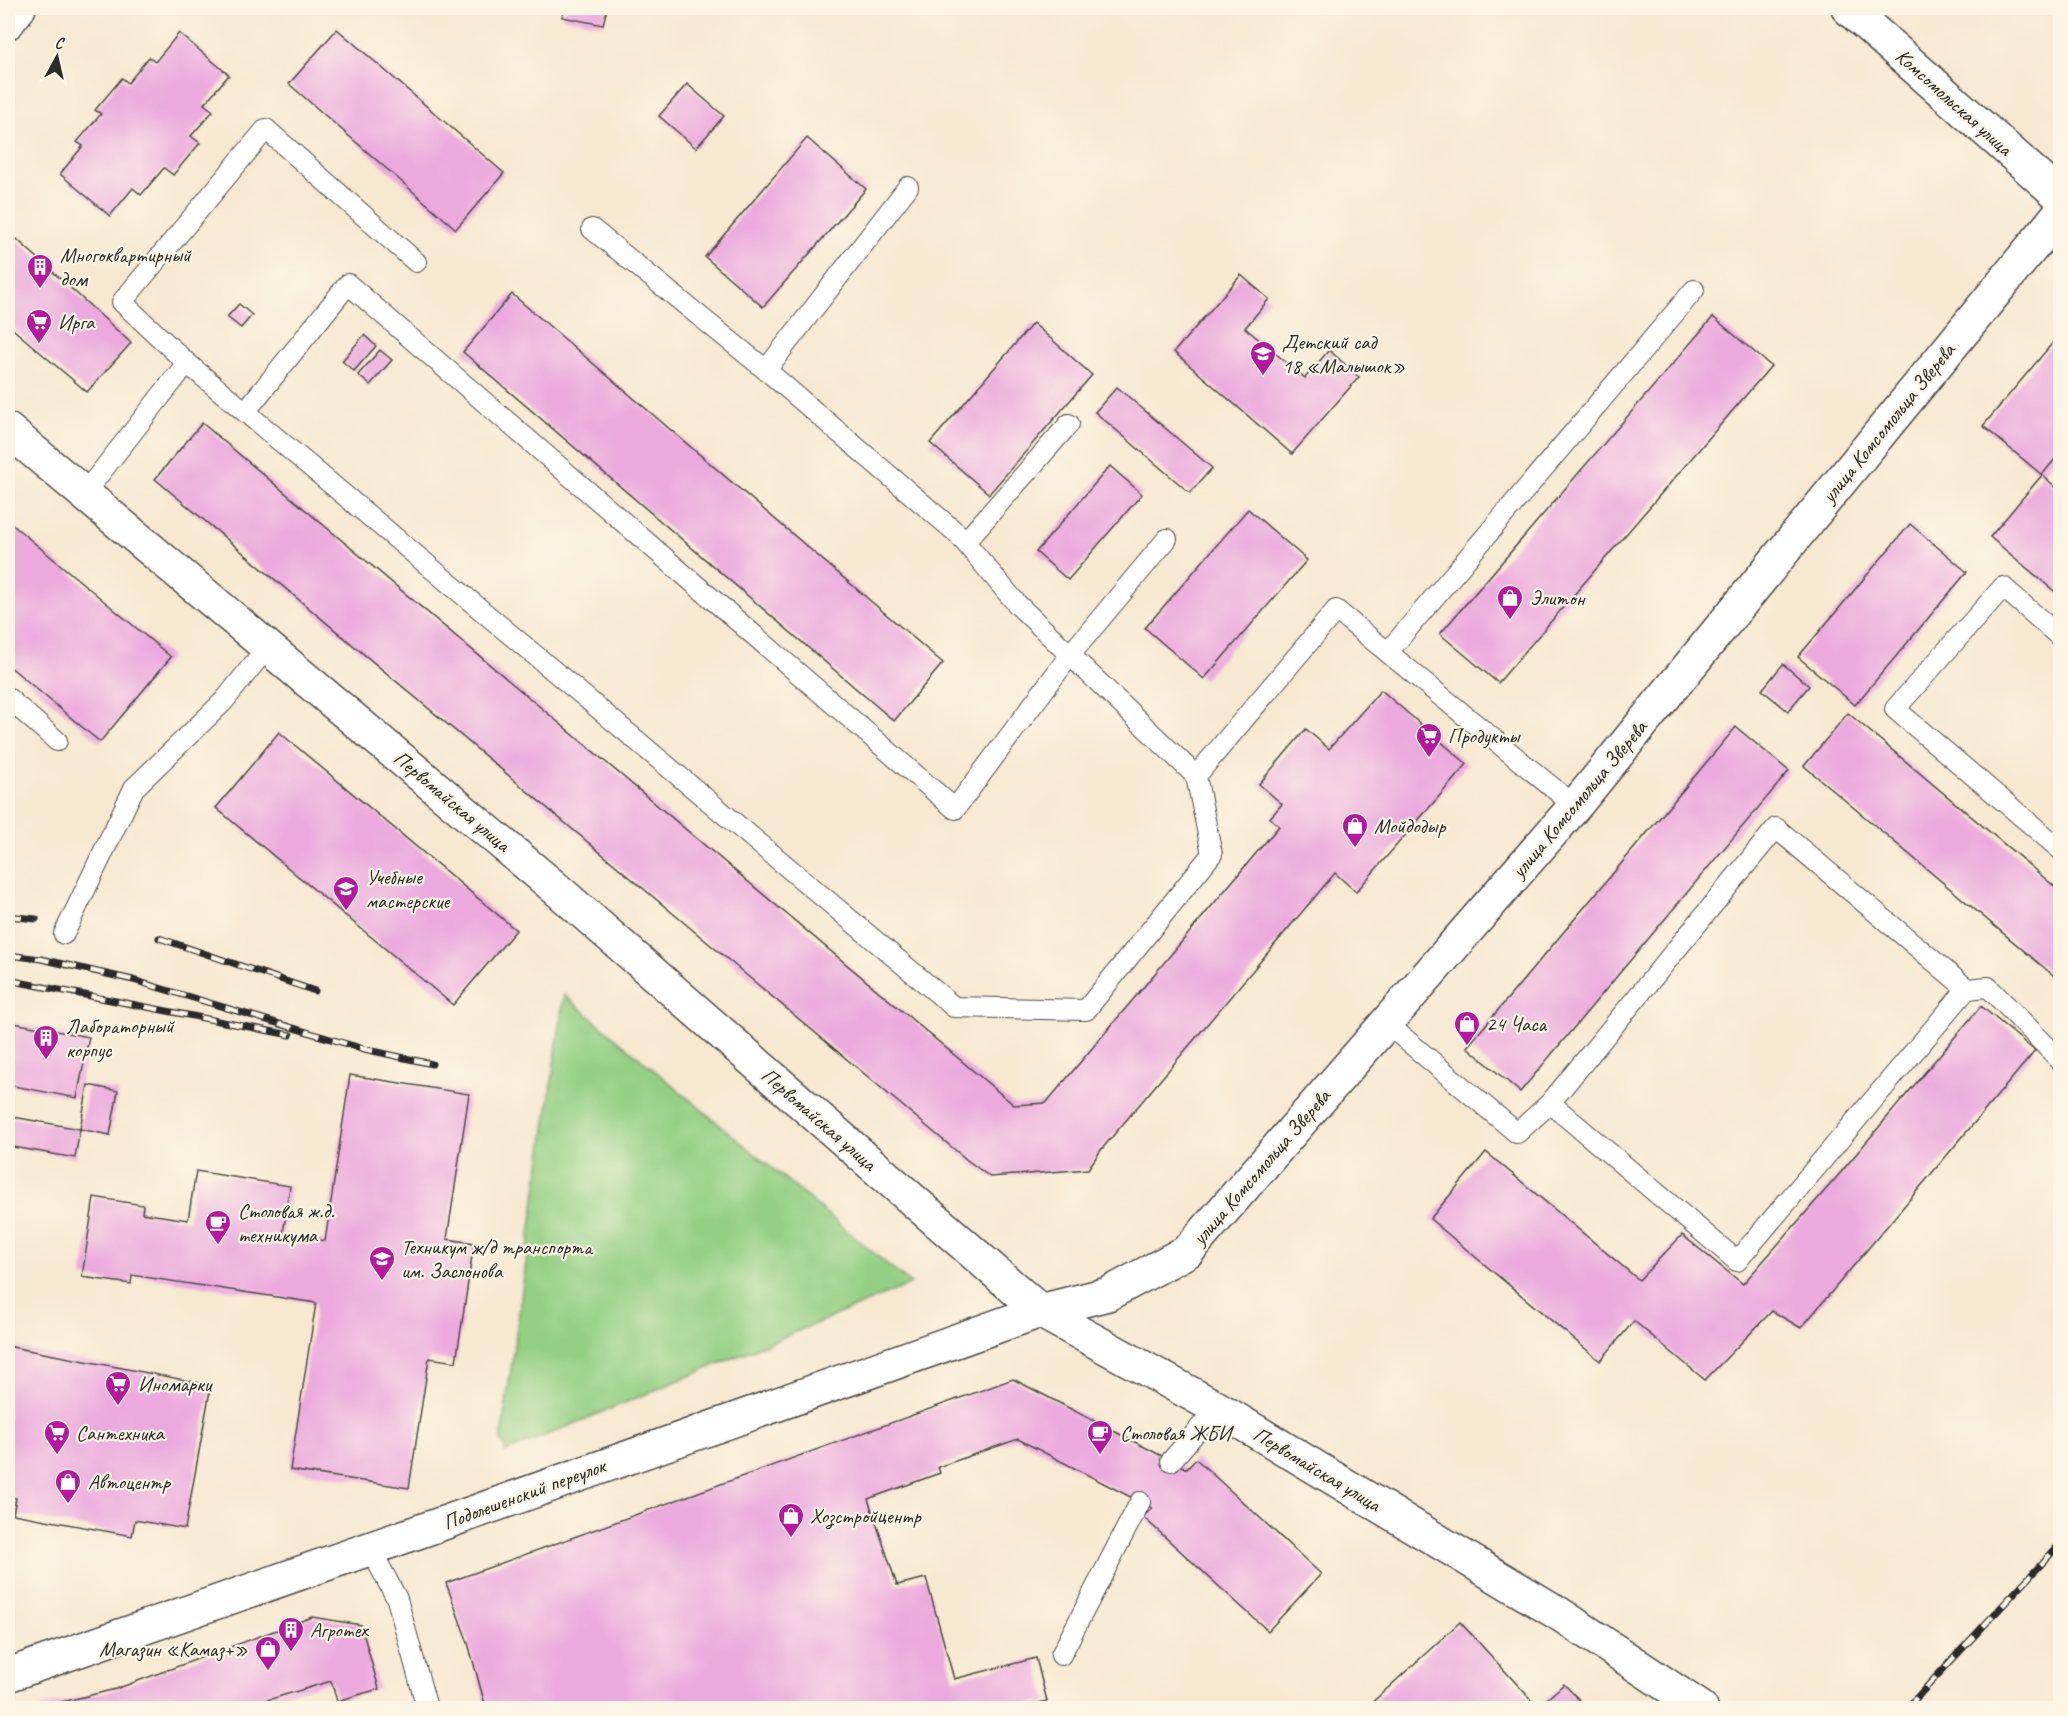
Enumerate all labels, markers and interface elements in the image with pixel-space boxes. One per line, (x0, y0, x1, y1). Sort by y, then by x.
north arrow (27, 27, 87, 87)
text: С (54, 33, 66, 54)
street label: Комсомольская улица (1890, 43, 2019, 162)
place label: Многоквартирный дом (60, 242, 192, 292)
building icon: Многоквартирный дом (25, 252, 55, 290)
supermarket icon: Ирга (24, 307, 54, 345)
place label: Ирга (58, 309, 96, 335)
place label: Детский сад 18 «Малышок» (1282, 329, 1405, 379)
street label: улица Комсомольца Зверева (1814, 337, 1961, 510)
school or university icon: Детский сад 18 «Малышок» (1248, 339, 1278, 377)
shop icon: Элитон (1495, 583, 1525, 621)
place label: Элитон (1530, 585, 1586, 611)
street label: улица Комсомольца Зверева (1504, 713, 1654, 885)
supermarket icon: Продукты (1414, 721, 1444, 759)
place label: Продукты (1448, 723, 1521, 749)
street label: Первомайская улица (389, 745, 517, 858)
shop icon: Мойдодыр (1340, 811, 1370, 849)
place label: Мойдодыр (1374, 813, 1446, 839)
place label: Учебные мастерские (366, 864, 452, 914)
school or university icon: Учебные мастерские (331, 874, 361, 912)
shop icon: 24 Часа (1452, 1009, 1482, 1047)
place label: 24 Часа (1486, 1011, 1548, 1037)
place label: Лабораторный корпус (66, 1013, 175, 1063)
building icon: Лабораторный корпус (31, 1023, 61, 1061)
street label: Первомайская улица (756, 1062, 883, 1177)
street label: улица Комсомольца Зверева (1185, 1082, 1337, 1252)
place label: Столовая ж.д. техникума (238, 1198, 335, 1248)
cafe icon: Столовая ж.д. техникума (203, 1208, 233, 1246)
place label: Техникум ж/д транспорта им. Заслонова (401, 1234, 594, 1284)
school or university icon: Техникум ж/д транспорта им. Заслонова (367, 1244, 397, 1282)
supermarket icon: Иномарки (103, 1369, 133, 1407)
place label: Иномарки (138, 1371, 214, 1397)
supermarket icon: Сантехника (42, 1418, 72, 1456)
cafe icon: Столовая ЖБИ (1085, 1418, 1115, 1456)
place label: Сантехника (76, 1420, 166, 1446)
place label: Столовая ЖБИ (1120, 1420, 1235, 1446)
street label: Первомайская улица (1249, 1421, 1387, 1518)
street label: Подолешенский переулок (439, 1452, 611, 1535)
shop icon: Автоцентр (53, 1467, 83, 1505)
place label: Автоцентр (88, 1469, 172, 1495)
shop icon: Хозстройцентр (776, 1501, 806, 1539)
place label: Хозстройцентр (810, 1503, 922, 1530)
building icon: Агротех (276, 1615, 306, 1653)
place label: Агротех (310, 1617, 369, 1643)
shop icon: Магазин «Камаз+» (253, 1634, 283, 1672)
place label: Магазин «Камаз+» (99, 1636, 248, 1662)

